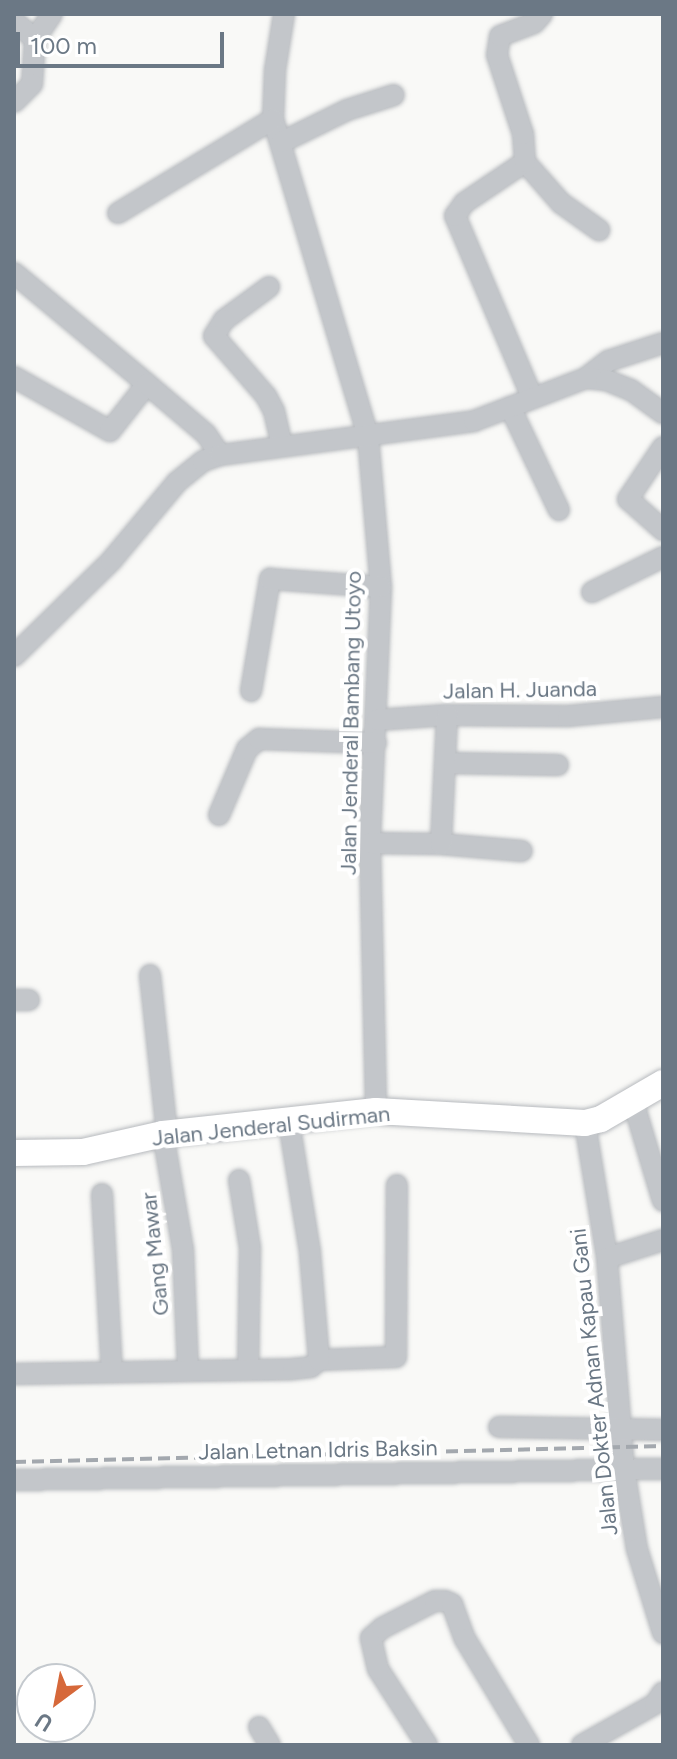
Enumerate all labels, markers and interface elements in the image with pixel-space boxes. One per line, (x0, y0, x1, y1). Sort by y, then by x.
scale bar (20, 16, 228, 66)
text: 100 m (30, 31, 97, 60)
street label: Jalan Jenderal Bambang Utoyo (335, 571, 367, 875)
street label: Jalan H. Juanda (443, 675, 597, 705)
street label: Jalan Jenderal Sudirman (151, 1100, 391, 1152)
street label: Gang Mawar (135, 1191, 175, 1317)
street label: Jalan Dokter Adnan Kapau Gani (565, 1227, 623, 1537)
street label: Jalan Letnan Idris Baksin (198, 1435, 438, 1465)
north arrow (16, 1663, 96, 1743)
text: U (30, 1707, 58, 1738)

